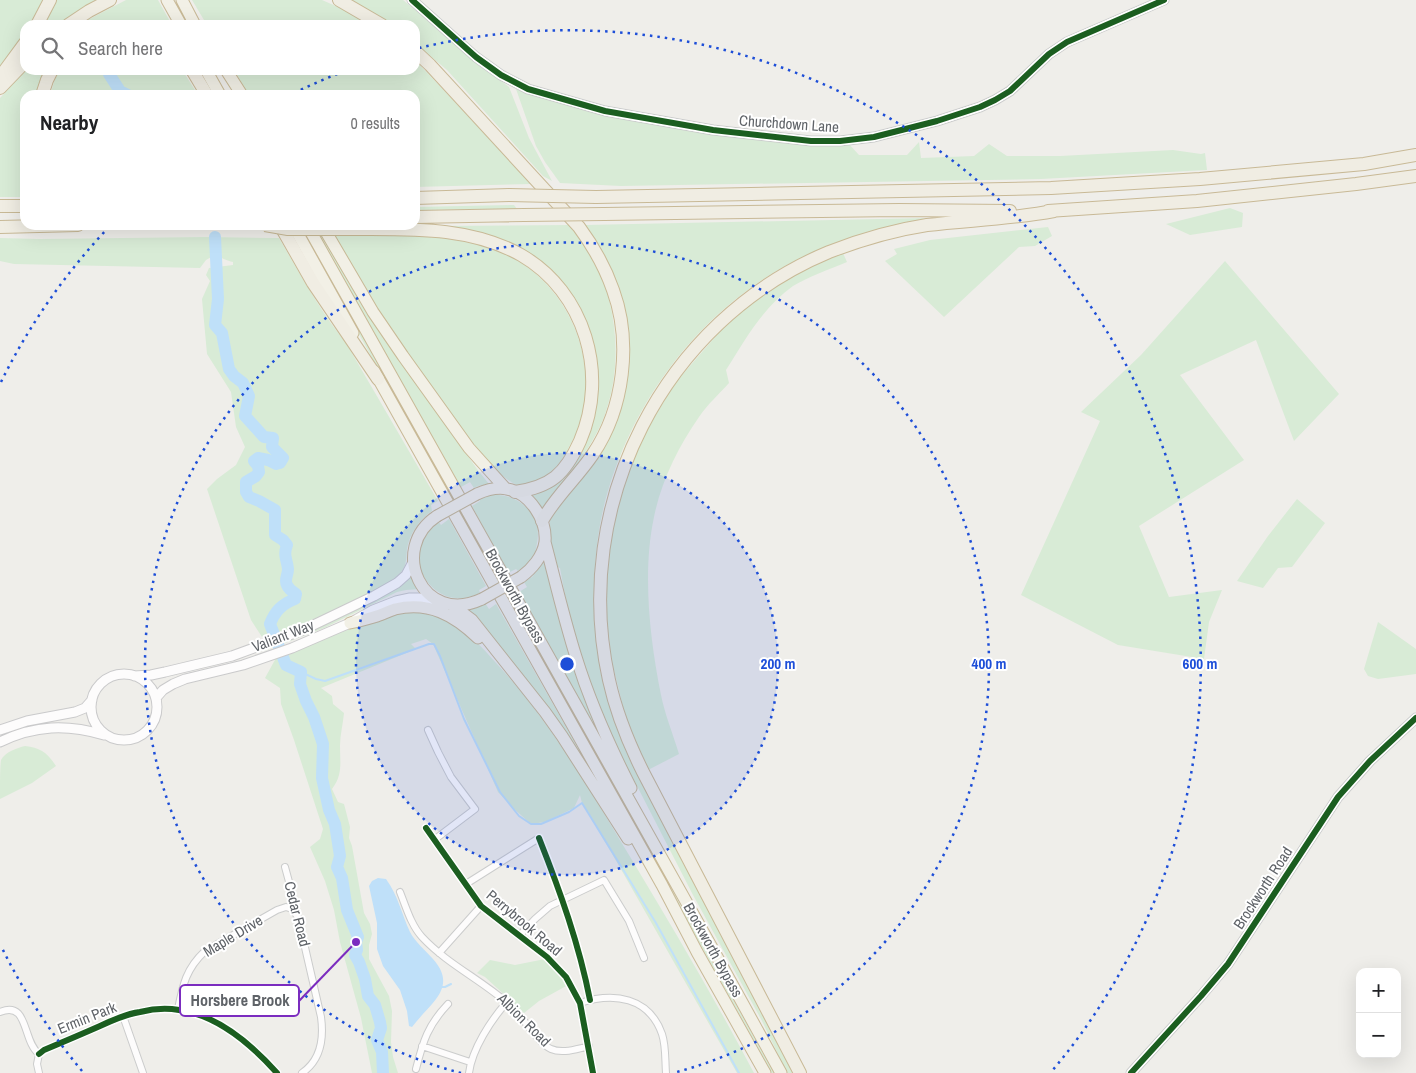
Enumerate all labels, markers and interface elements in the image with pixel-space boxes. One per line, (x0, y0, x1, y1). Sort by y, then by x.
search box (20, 20, 420, 75)
icon: search (38, 34, 66, 62)
text: Search here (78, 35, 163, 61)
text: Nearby (40, 108, 98, 137)
street label: Churchdown Lane (739, 110, 840, 137)
text: 0 results (350, 112, 400, 134)
street label: Brockworth Bypass (481, 545, 550, 647)
street label: Valiant Way (249, 614, 318, 657)
text: 200 m (761, 653, 795, 674)
text: 400 m (972, 653, 1006, 674)
text: 600 m (1183, 653, 1217, 674)
centre of rings (558, 655, 576, 673)
street label: Brockworth Road (1228, 842, 1297, 933)
street label: Cedar Road (279, 879, 316, 949)
street label: Perrybrook Road (482, 885, 567, 961)
street label: Brockworth Bypass (679, 899, 748, 1001)
street label: Maple Drive (199, 909, 267, 962)
map controls (1356, 968, 1401, 1058)
button: + (1356, 968, 1401, 1013)
callout: Horsbere Brook (180, 985, 299, 1016)
street label: Albion Road (492, 988, 556, 1051)
text: Horsbere Brook (190, 989, 290, 1011)
street label: Ermin Park (54, 996, 120, 1039)
button: − (1356, 1013, 1401, 1058)

